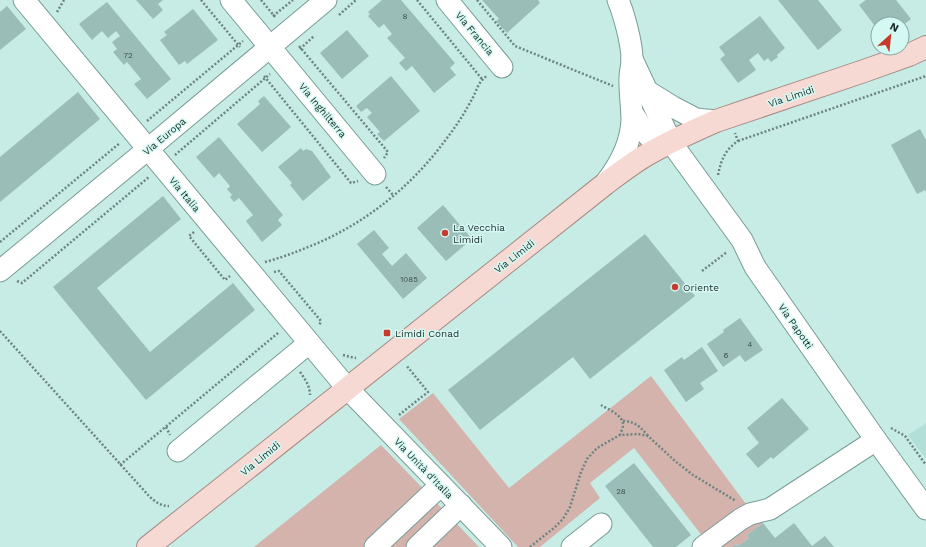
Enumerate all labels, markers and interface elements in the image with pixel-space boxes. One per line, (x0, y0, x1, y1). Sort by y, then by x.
street label: Via Francia (453, 9, 496, 58)
house number: 8 (403, 12, 408, 21)
north arrow (870, 16, 910, 56)
text: N (888, 20, 901, 35)
house number: 72 (123, 51, 133, 60)
street label: Via Inghilterra (297, 81, 349, 140)
street label: Via Limidi (767, 83, 816, 109)
street label: Via Europa (141, 115, 188, 157)
street label: Via Italia (167, 175, 203, 214)
place label: La Vecchia Limidi (453, 222, 505, 245)
marker: La Vecchia Limidi (440, 228, 450, 238)
street label: Via Limidi (492, 237, 537, 275)
house number: 1085 (400, 275, 418, 284)
marker: Oriente (670, 282, 680, 292)
place label: Oriente (683, 282, 719, 293)
street label: Via Papotti (776, 302, 815, 351)
marker: Limidi Conad (382, 328, 392, 338)
place label: Limidi Conad (395, 328, 459, 339)
house number: 4 (748, 340, 753, 349)
house number: 6 (724, 351, 729, 360)
street label: Via Unità d'Italia (392, 436, 456, 501)
street label: Via Limidi (238, 439, 282, 478)
house number: 28 (616, 487, 626, 496)

